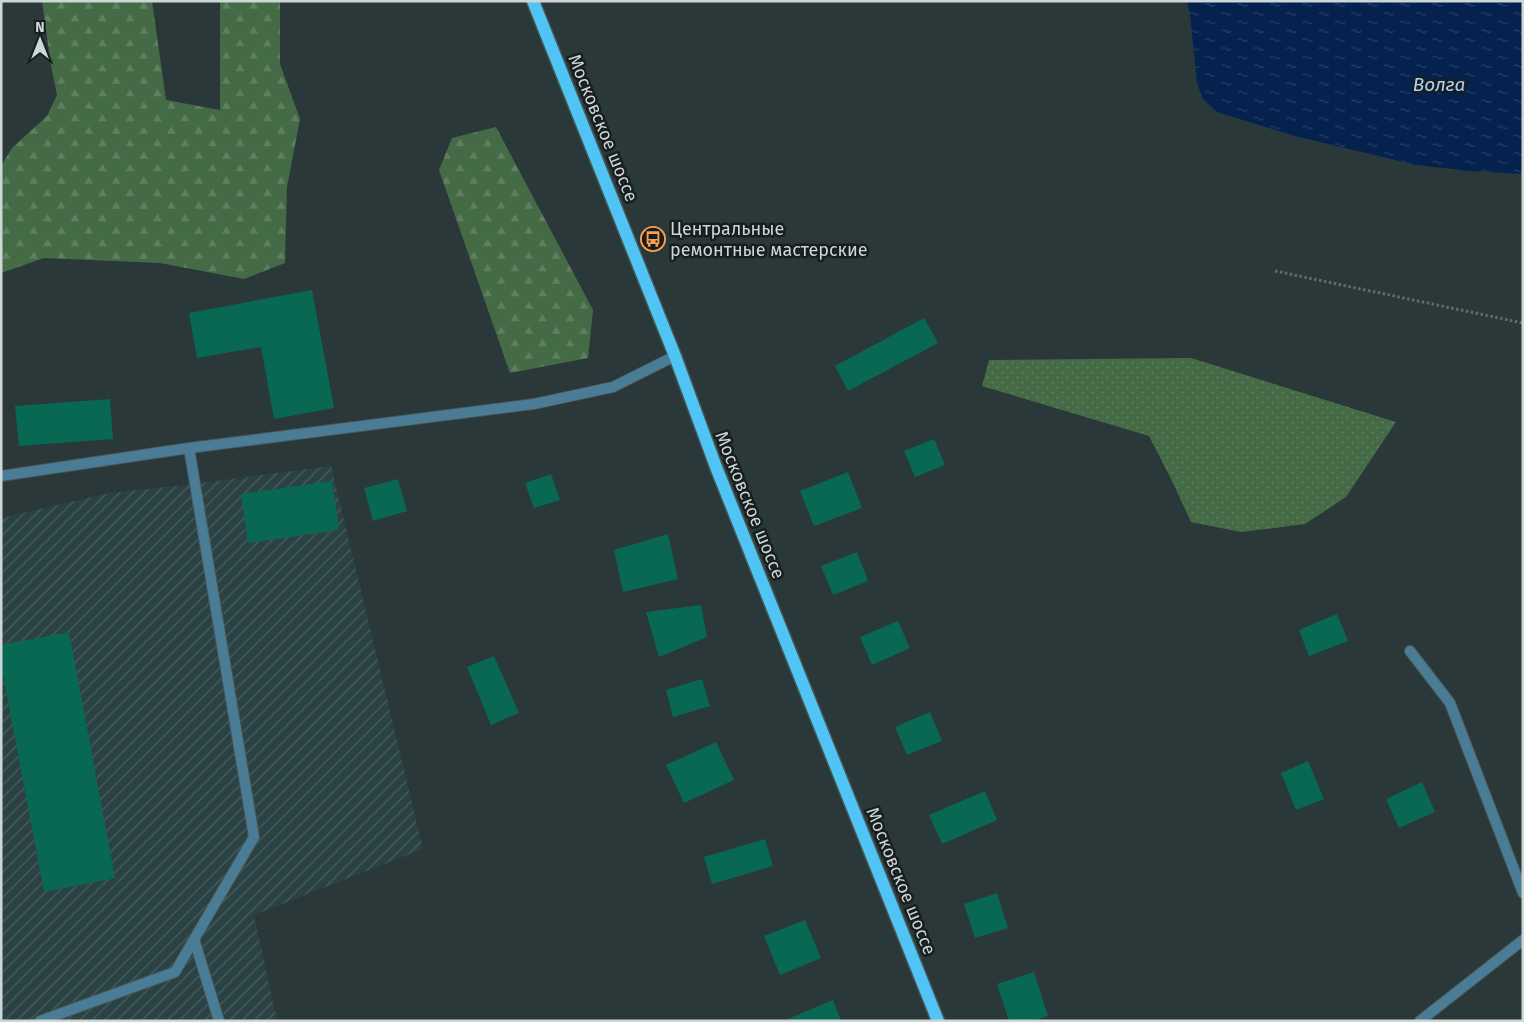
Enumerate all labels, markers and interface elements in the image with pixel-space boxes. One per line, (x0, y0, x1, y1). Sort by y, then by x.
north arrow (15, 15, 65, 65)
text: N (35, 19, 45, 36)
street label: Московское шоссе (563, 51, 643, 205)
water label: Волга (1413, 73, 1465, 96)
place label: Центральные ремонтные мастерские (670, 218, 868, 261)
bus stop icon: Центральные ремонтные мастерские (640, 226, 666, 252)
street label: Московское шоссе (710, 428, 790, 582)
street label: Московское шоссе (861, 804, 941, 958)

